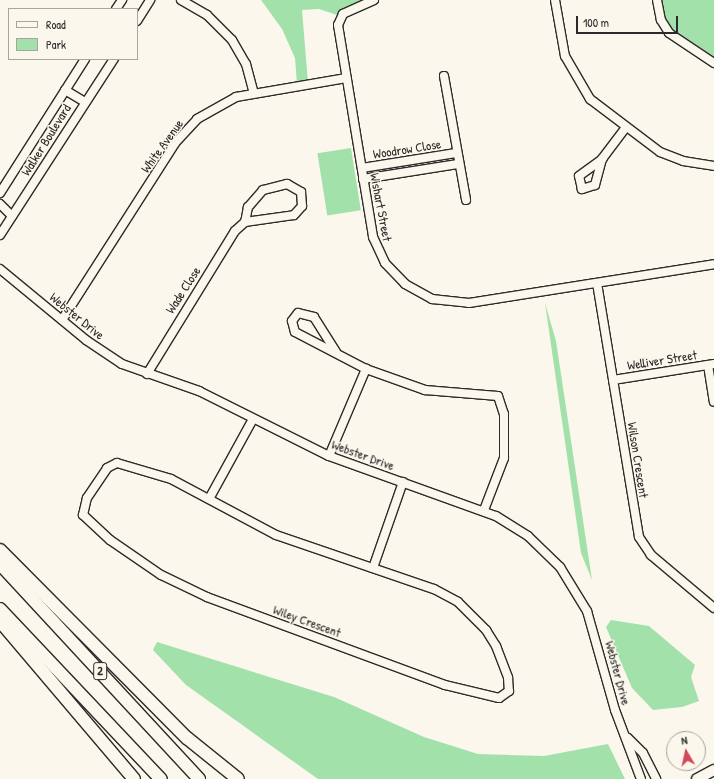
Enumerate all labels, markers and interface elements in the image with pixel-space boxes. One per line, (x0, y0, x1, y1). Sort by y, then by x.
legend (8, 8, 138, 60)
scale bar (578, 8, 680, 34)
text: 100 m (583, 14, 609, 31)
text: Road (46, 16, 66, 33)
text: Park (46, 36, 66, 53)
street label: Walker Boulevard (18, 101, 74, 179)
street label: White Avenue (137, 116, 187, 176)
street label: Woodrow Close (372, 136, 442, 162)
street label: Wishart Street (367, 172, 395, 242)
street label: Wade Close (162, 264, 204, 316)
street label: Webster Drive (47, 289, 107, 343)
street label: Welliver Street (626, 347, 698, 373)
street label: Wilson Crescent (624, 421, 652, 499)
street label: Webster Drive (329, 436, 397, 474)
street label: Wiley Crescent (271, 602, 343, 640)
street label: Webster Drive (602, 639, 634, 707)
road number: 2 (93, 661, 107, 681)
north arrow (666, 731, 706, 771)
text: N (680, 733, 688, 748)

